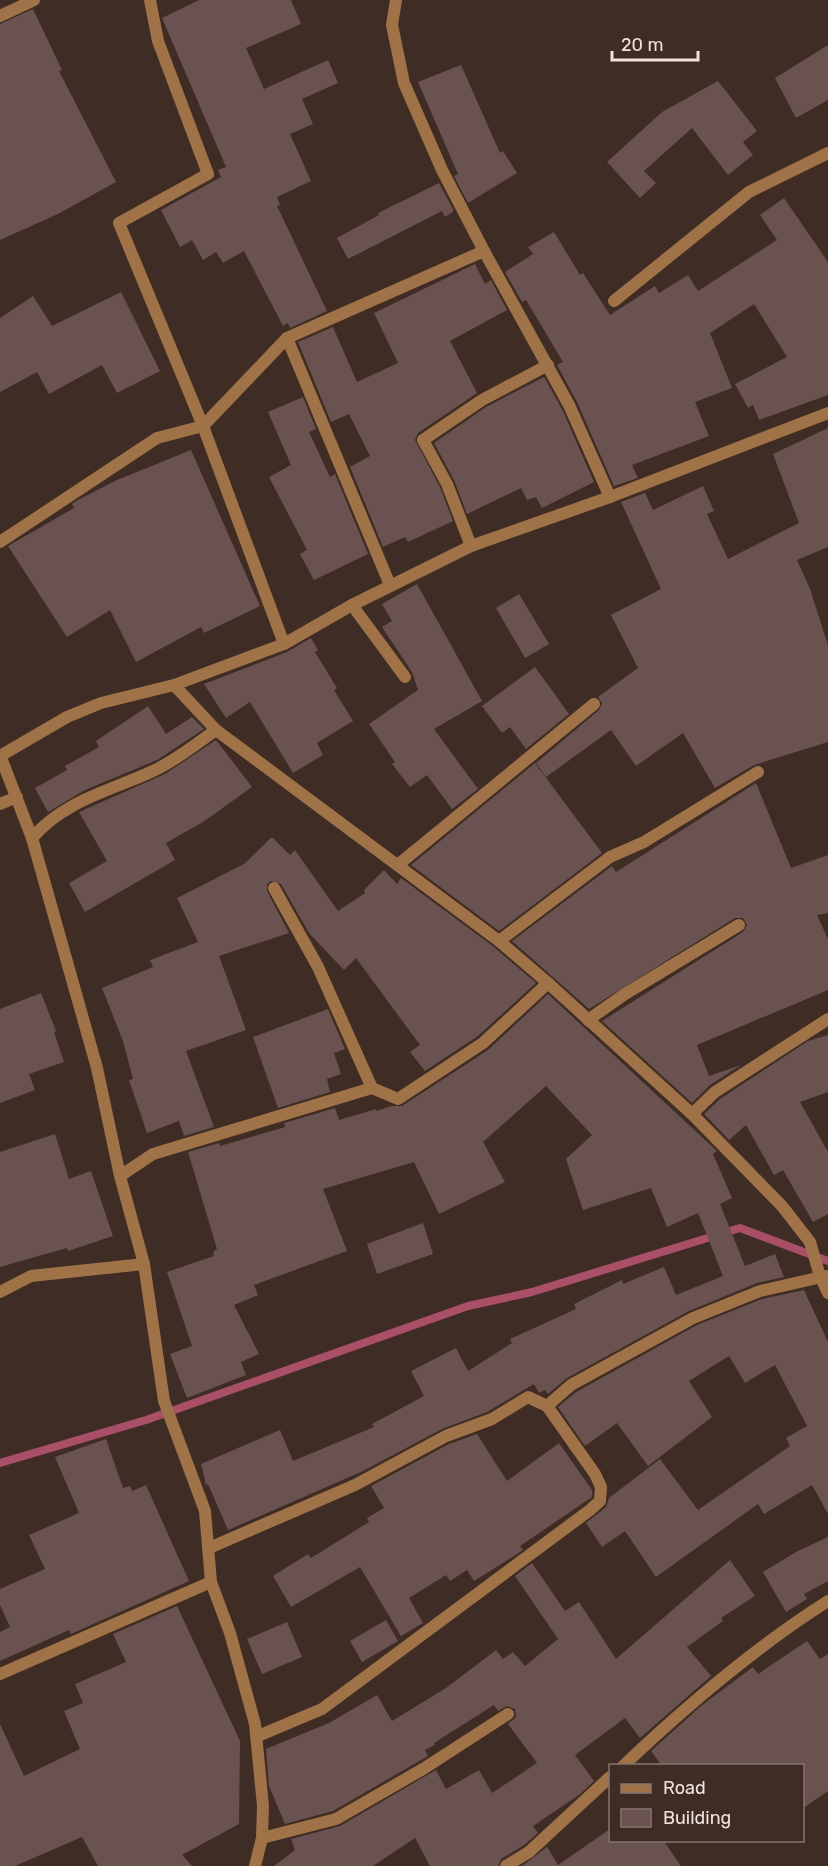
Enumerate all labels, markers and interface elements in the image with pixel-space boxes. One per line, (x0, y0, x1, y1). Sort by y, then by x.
scale bar (612, 24, 698, 62)
text: 20 m (621, 34, 663, 56)
legend (609, 1764, 804, 1842)
text: Road (663, 1777, 706, 1799)
text: Building (663, 1807, 731, 1829)

